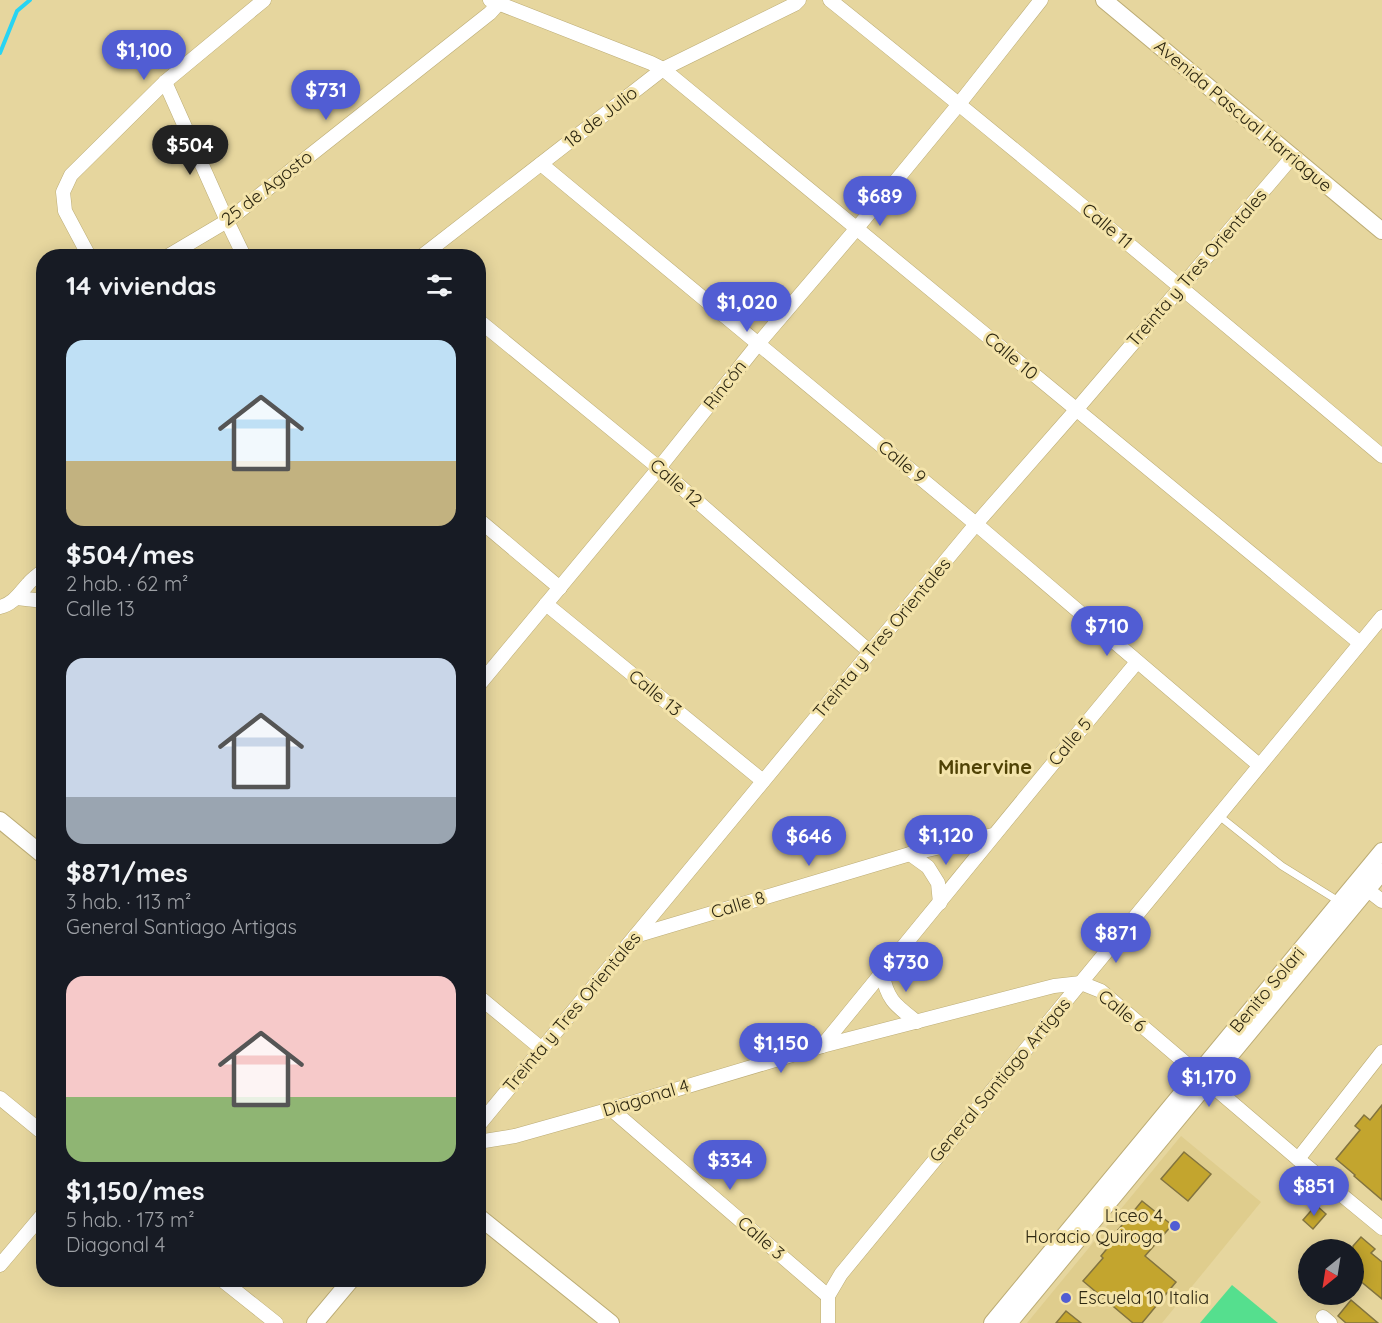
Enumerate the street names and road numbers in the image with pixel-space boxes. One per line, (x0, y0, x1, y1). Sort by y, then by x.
street label: Avenida Pascual Harriague (1150, 34, 1337, 197)
street label: 18 de Julio (559, 81, 642, 152)
street label: 25 de Agosto (217, 145, 317, 230)
street label: Treinta y Tres Orientales (1122, 184, 1272, 352)
street label: Calle 11 (1077, 198, 1137, 253)
street label: Calle 10 (980, 326, 1043, 385)
street label: Rincón (698, 355, 751, 414)
street label: Calle 9 (874, 435, 931, 488)
street label: Calle 12 (645, 453, 707, 512)
street label: Treinta y Tres Orientales (808, 553, 955, 723)
street label: Calle 13 (624, 664, 687, 721)
street label: Calle 5 (1043, 713, 1096, 770)
street label: Calle 8 (708, 885, 768, 924)
street label: Treinta y Tres Orientales (498, 927, 645, 1097)
street label: Benito Solari (1224, 942, 1309, 1037)
street label: Calle 6 (1093, 984, 1151, 1037)
street label: General Santiago Artigas (924, 993, 1075, 1167)
street label: Diagonal 4 (600, 1073, 692, 1122)
street label: Calle 3 (733, 1211, 790, 1264)

